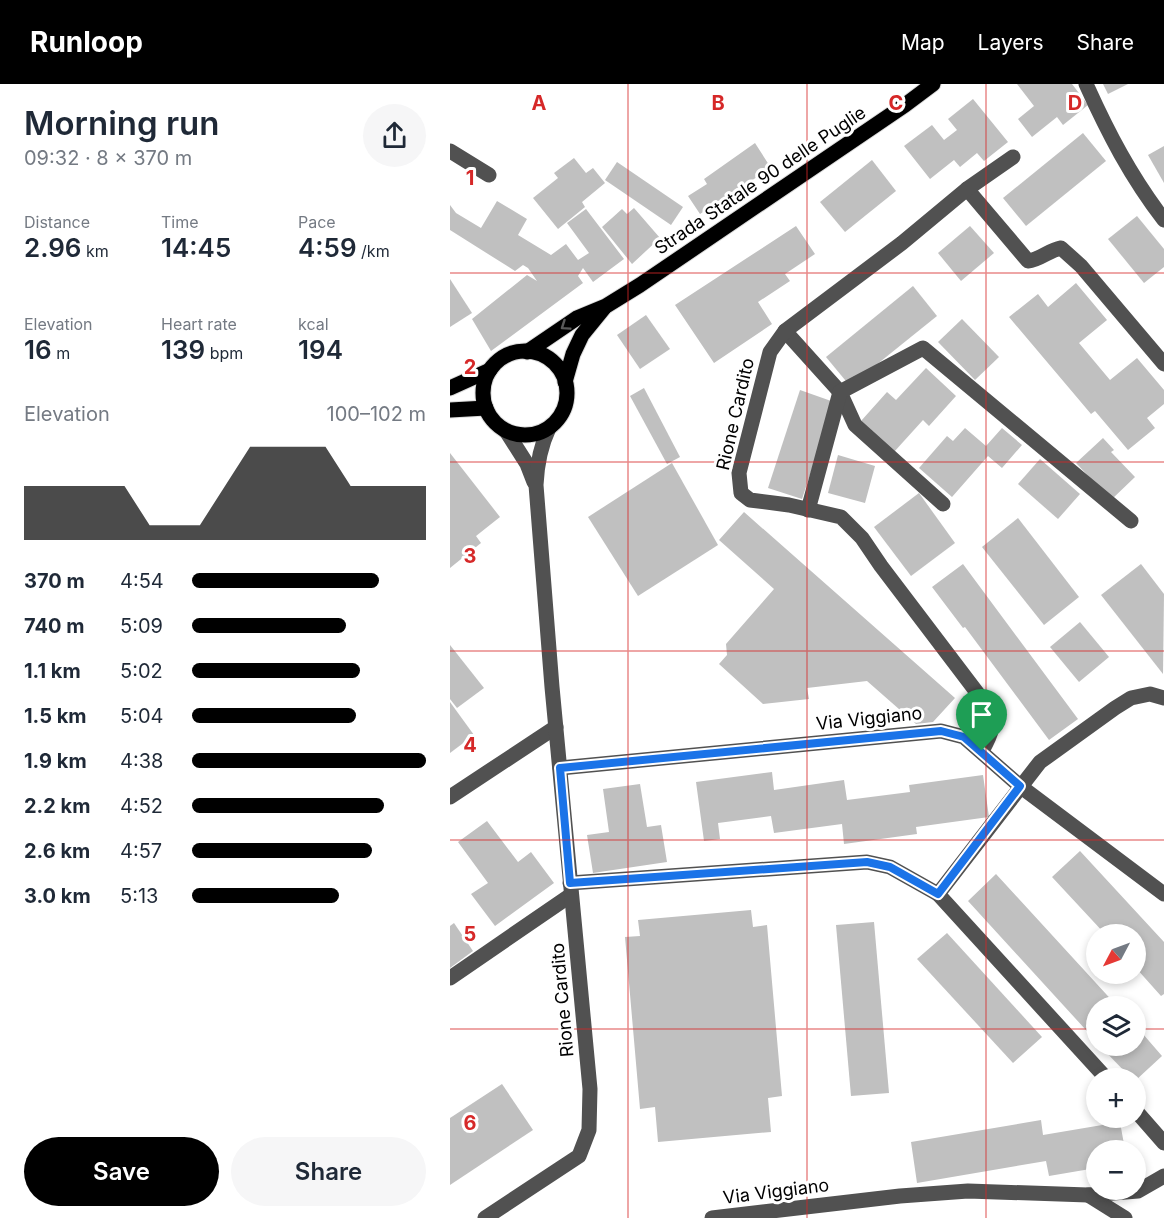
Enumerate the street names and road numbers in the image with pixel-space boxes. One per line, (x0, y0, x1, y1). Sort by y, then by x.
street label: Strada Statale 90 delle Puglie (651, 101, 869, 259)
street label: Rione Cardito (712, 356, 758, 472)
street label: Via Viggiano (815, 702, 923, 734)
street label: Rione Cardito (547, 942, 577, 1058)
street label: Via Viggiano (722, 1174, 830, 1208)

